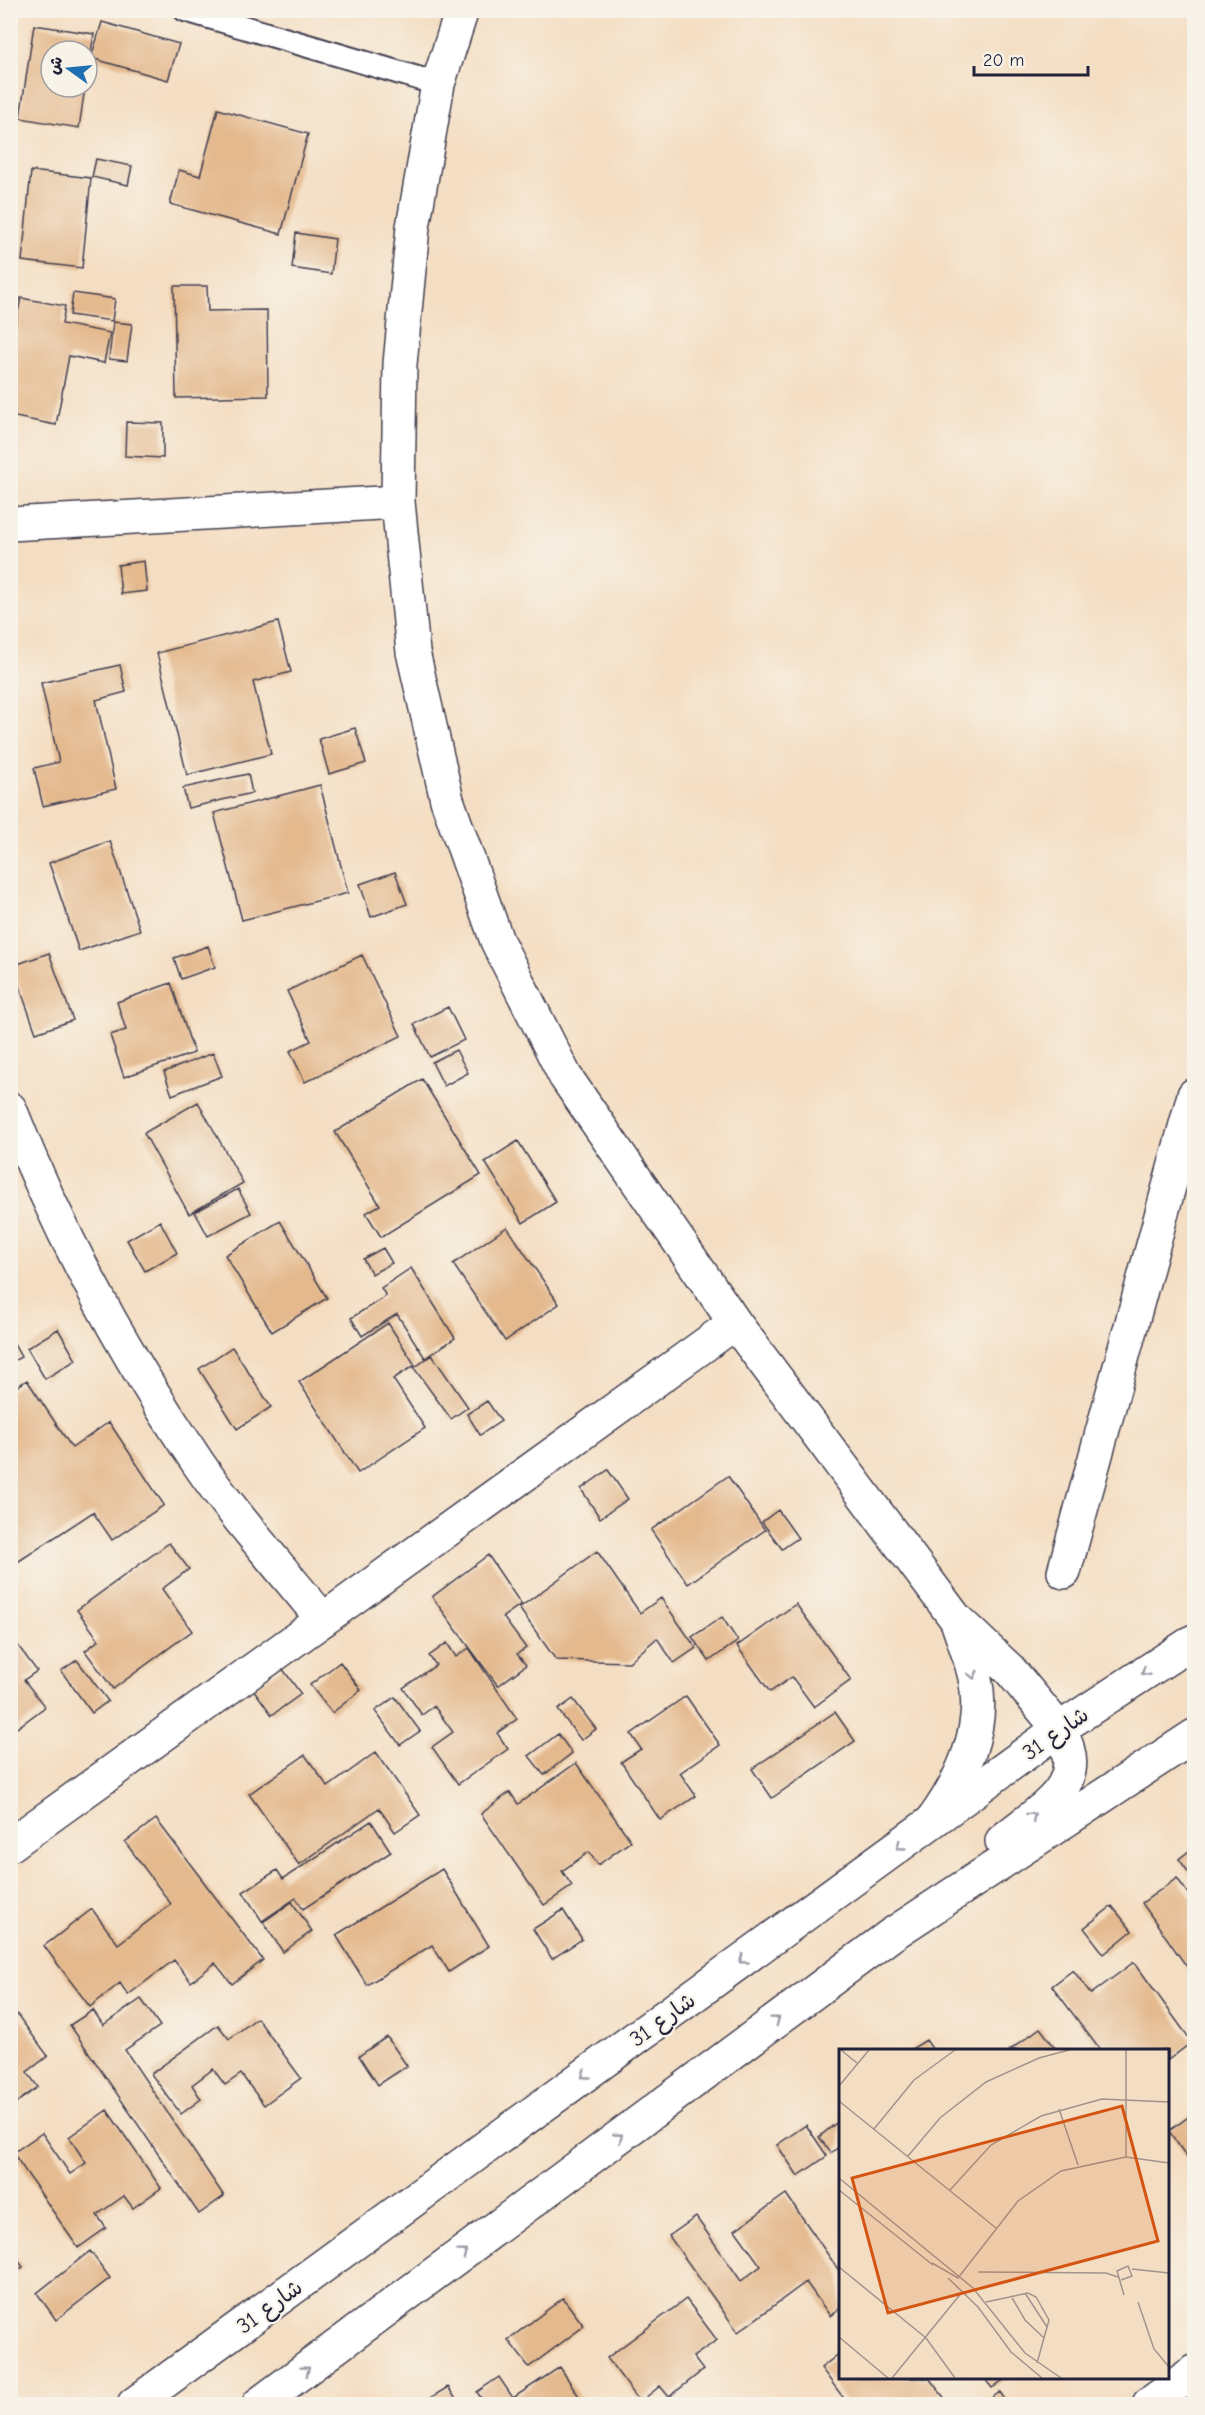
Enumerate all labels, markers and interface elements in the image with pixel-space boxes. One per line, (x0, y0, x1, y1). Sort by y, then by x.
north arrow (39, 39, 99, 99)
scale bar (974, 39, 1088, 77)
text: 20 m (983, 50, 1024, 71)
text: ش (45, 55, 66, 76)
one-way arrow (1141, 1665, 1151, 1677)
one-way arrow (966, 1670, 979, 1680)
street label: شارع 31 (1017, 1702, 1095, 1768)
one-way arrow (1025, 1812, 1036, 1823)
one-way arrow (896, 1839, 907, 1850)
one-way arrow (738, 1953, 749, 1964)
street label: شارع 31 (625, 1987, 702, 2054)
one-way arrow (769, 2017, 780, 2028)
inset map (839, 2049, 1169, 2379)
one-way arrow (581, 2068, 592, 2079)
one-way arrow (613, 2133, 624, 2144)
one-way arrow (456, 2249, 467, 2260)
street label: شارع 31 (232, 2274, 309, 2341)
one-way arrow (300, 2366, 311, 2377)

